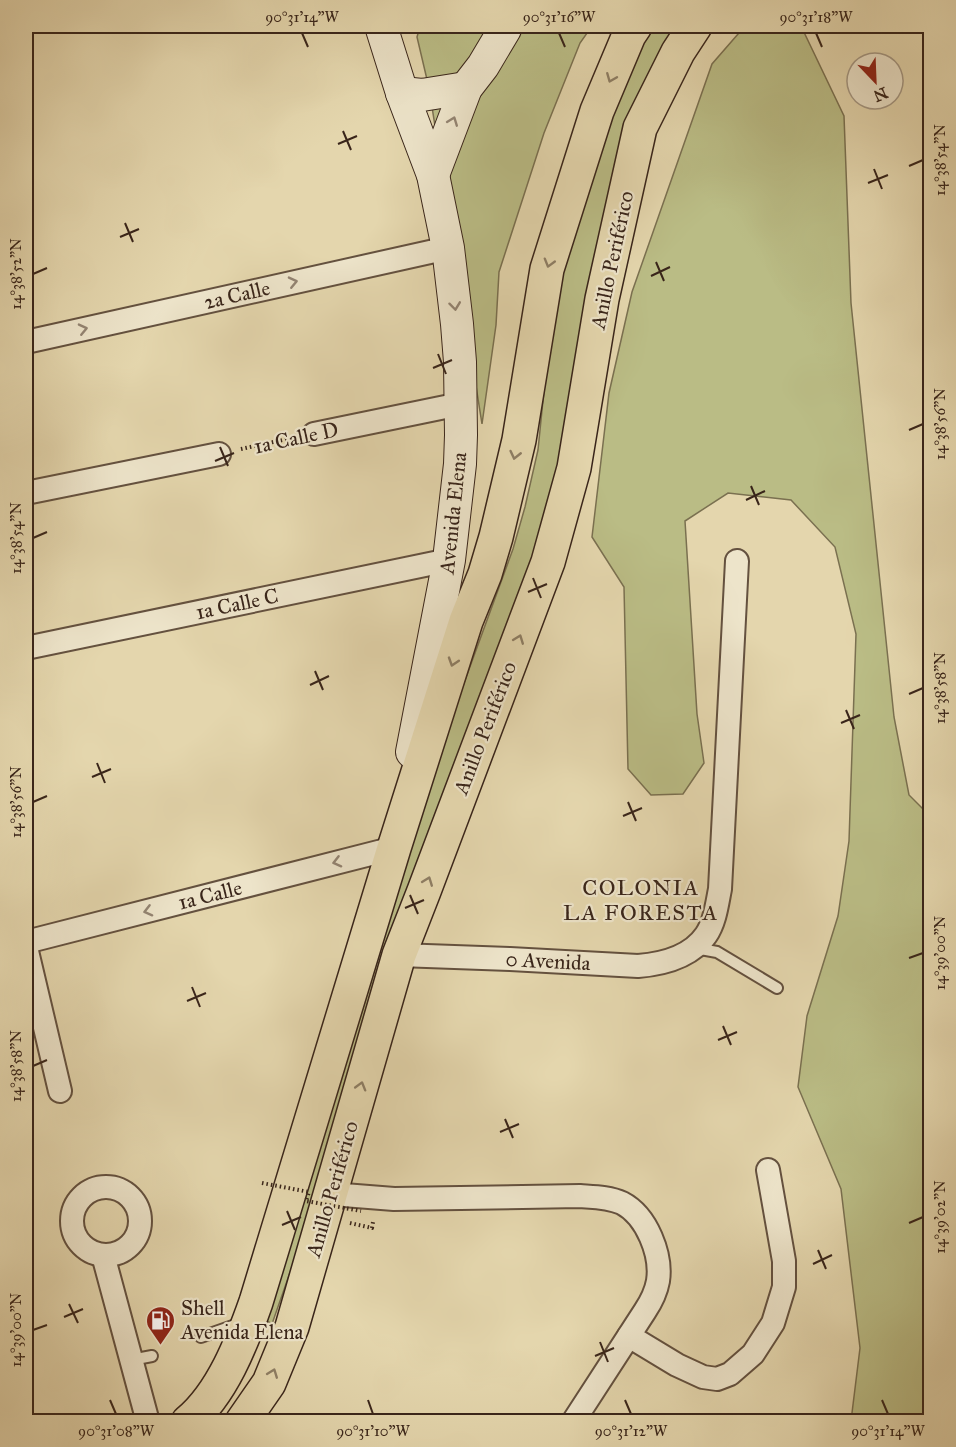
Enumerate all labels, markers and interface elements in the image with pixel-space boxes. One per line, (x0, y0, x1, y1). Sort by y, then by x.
text: 90°31'14"W (265, 8, 339, 26)
text: 90°31'16"W (523, 8, 596, 26)
text: 90°31'18"W (779, 8, 853, 26)
north arrow (845, 51, 905, 111)
one-way arrow (606, 72, 618, 83)
text: N (870, 83, 891, 106)
one-way arrow (446, 116, 459, 126)
text: 14°38'54"N (931, 124, 949, 196)
street label: Anillo Periférico (584, 188, 639, 332)
text: 14°38'52"N (7, 238, 25, 310)
one-way arrow (544, 257, 556, 268)
street label: 2a Calle (201, 275, 273, 315)
one-way arrow (288, 277, 298, 290)
one-way arrow (448, 301, 461, 311)
one-way arrow (77, 323, 87, 336)
text: 14°38'56"N (931, 388, 949, 460)
street label: 1a Calle D (251, 416, 341, 460)
one-way arrow (510, 450, 523, 460)
street label: Avenida Elena (434, 451, 472, 576)
text: 14°38'54"N (7, 502, 25, 574)
street label: 1a Calle C (193, 583, 281, 625)
one-way arrow (511, 634, 524, 645)
text: 14°38'58"N (931, 652, 949, 724)
one-way arrow (448, 656, 461, 667)
street label: Anillo Periférico (447, 658, 522, 799)
text: 14°38'56"N (7, 766, 25, 838)
one-way arrow (332, 855, 342, 868)
street label: 1a Calle (175, 874, 245, 915)
district label: COLONIA LA FORESTA (563, 874, 719, 926)
one-way arrow (421, 876, 433, 887)
one-way arrow (144, 903, 154, 916)
text: 14°39'00"N (931, 915, 949, 990)
street label: 0 Avenida (505, 946, 591, 976)
text: 14°38'58"N (7, 1030, 25, 1102)
one-way arrow (354, 1081, 367, 1091)
street label: Anillo Periférico (300, 1118, 364, 1261)
text: 14°39'02"N (931, 1180, 949, 1254)
text: 14°39'00"N (7, 1292, 25, 1367)
place label: Shell Avenida Elena (180, 1295, 304, 1345)
fuel station icon: Shell Avenida Elena (144, 1304, 176, 1346)
one-way arrow (266, 1368, 278, 1379)
text: 90°31'08"W (78, 1422, 155, 1440)
text: 90°31'10"W (336, 1422, 411, 1440)
text: 90°31'12"W (595, 1422, 668, 1440)
text: 90°31'14"W (851, 1422, 925, 1440)

